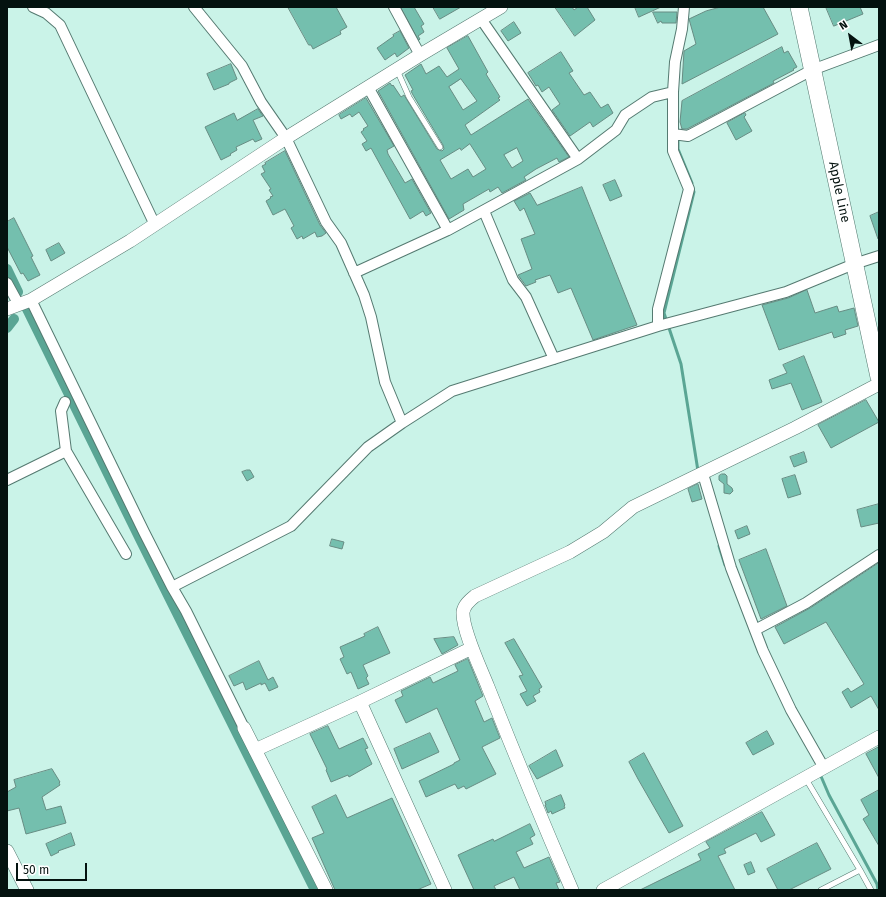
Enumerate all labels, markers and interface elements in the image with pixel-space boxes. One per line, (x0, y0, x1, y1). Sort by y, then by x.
north arrow (830, 16, 870, 56)
text: N (837, 18, 850, 33)
street label: Apple Line (825, 160, 853, 224)
scale bar (18, 855, 89, 881)
text: 50 m (23, 863, 49, 877)

